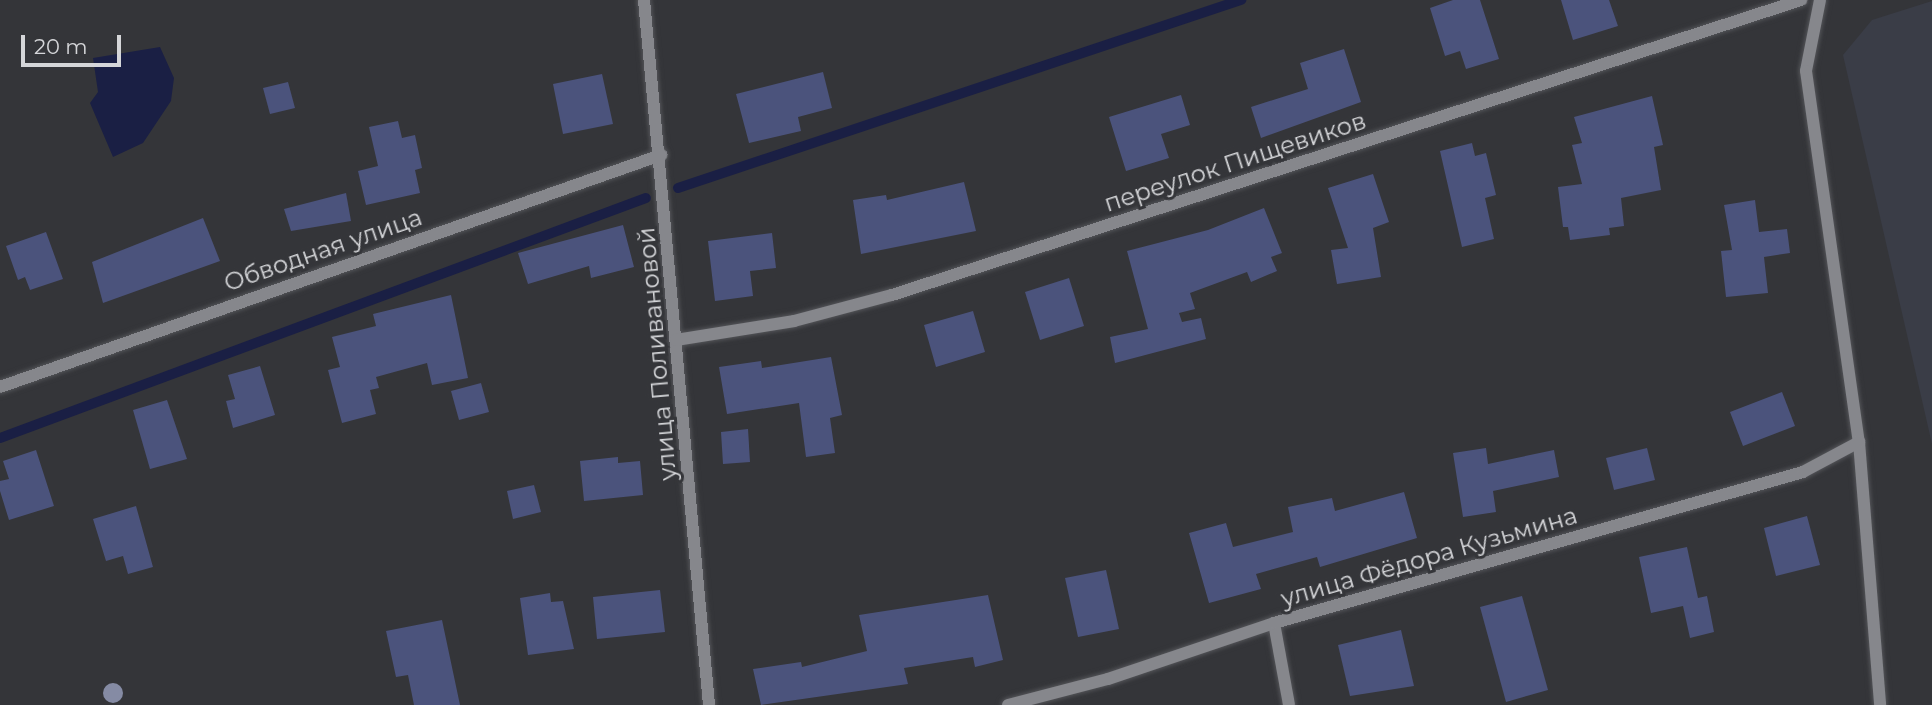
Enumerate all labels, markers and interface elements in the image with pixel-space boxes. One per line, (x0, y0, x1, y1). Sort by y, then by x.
scale bar (24, 21, 124, 65)
text: 20 m (34, 34, 88, 59)
street label: переулок Пищевиков (1101, 106, 1369, 218)
street label: Обводная улица (220, 203, 426, 297)
street label: улица Поливановой (632, 226, 682, 482)
street label: улица Фёдора Кузьмина (1277, 501, 1581, 613)

